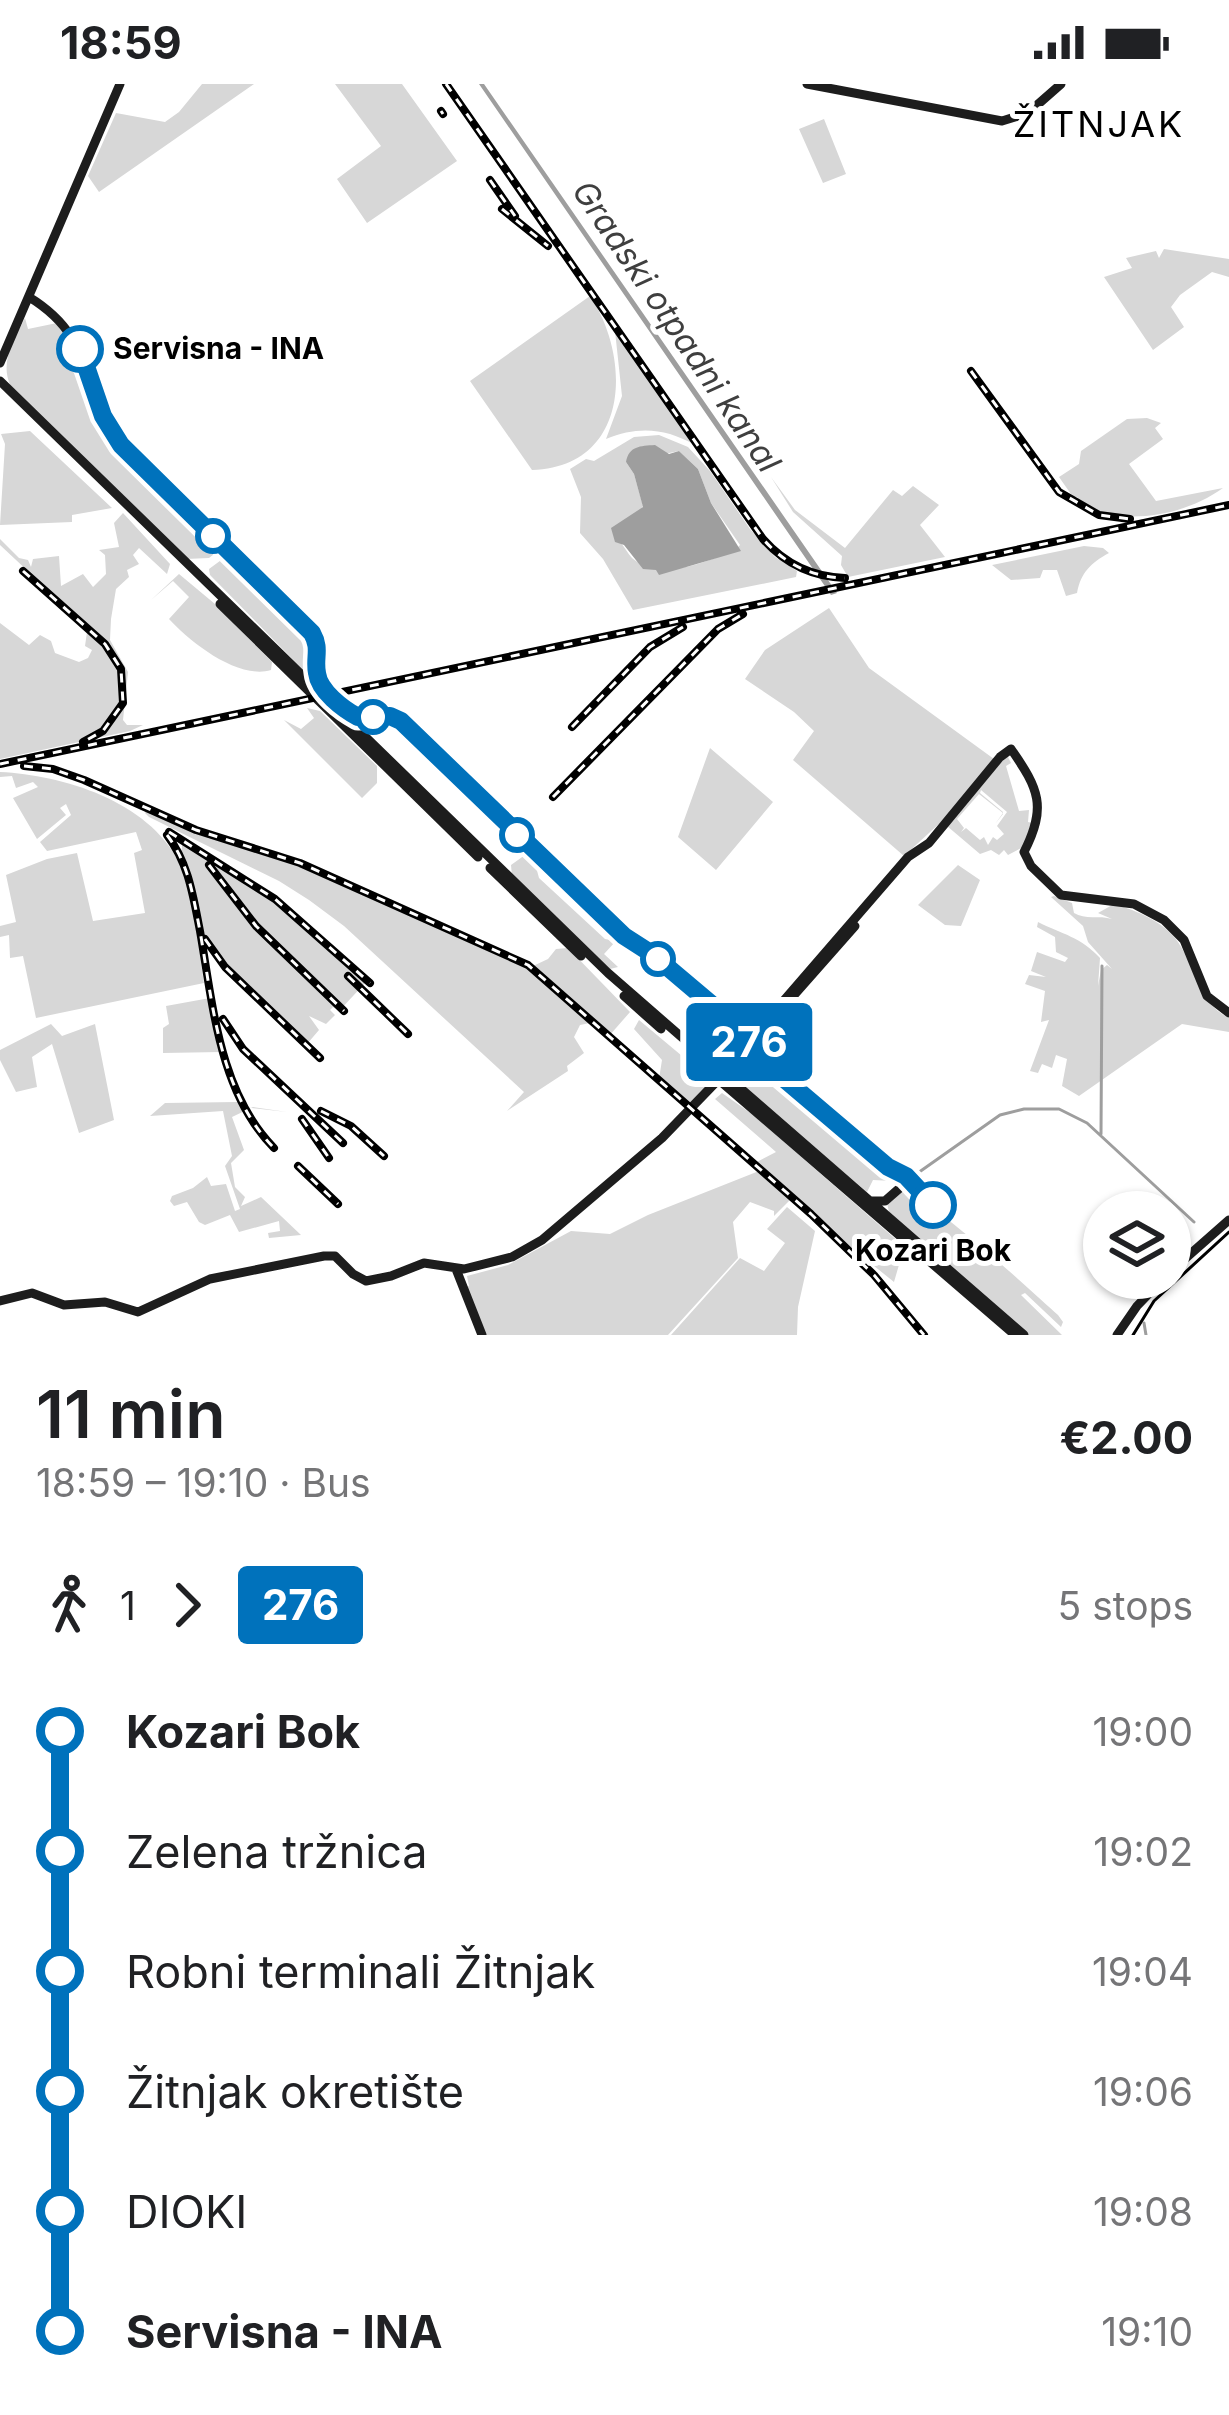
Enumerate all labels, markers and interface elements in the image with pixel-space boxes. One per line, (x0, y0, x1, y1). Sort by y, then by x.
text: 18:59 (60, 15, 182, 70)
district label: ŽITNJAK (1013, 102, 1185, 146)
water label: Gradski otpadni kanal (564, 173, 790, 480)
marker: Servisna - INA (58, 327, 102, 371)
place label: Servisna - INA (113, 330, 324, 366)
unlabelled marker (197, 520, 229, 552)
unlabelled marker (357, 701, 389, 733)
unlabelled marker (501, 819, 533, 851)
unlabelled marker (642, 943, 674, 975)
line badge: 276 (680, 1003, 818, 1081)
text: 276 (710, 1016, 788, 1067)
marker: Kozari Bok (911, 1183, 955, 1227)
map controls (1083, 1191, 1191, 1299)
button: layers (1083, 1191, 1191, 1299)
place label: Kozari Bok (855, 1232, 1012, 1268)
text: 11 min (36, 1374, 226, 1454)
text: €2.00 (1059, 1410, 1193, 1465)
text: 18:59 – 19:10 · Bus (36, 1459, 371, 1506)
icon: walk (36, 1572, 102, 1638)
icon: forward (154, 1572, 220, 1638)
text: 276 (262, 1579, 339, 1630)
text: 1 (120, 1582, 136, 1629)
text: 5 stops (1058, 1582, 1193, 1629)
text: Kozari Bok (126, 1704, 360, 1759)
text: 19:00 (1093, 1708, 1193, 1755)
text: Zelena tržnica (126, 1824, 428, 1879)
text: 19:02 (1093, 1828, 1193, 1875)
text: Robni terminali Žitnjak (126, 1944, 595, 1999)
text: 19:04 (1092, 1948, 1193, 1995)
text: Žitnjak okretište (126, 2064, 464, 2119)
text: 19:06 (1093, 2068, 1193, 2115)
text: DIOKI (126, 2184, 247, 2239)
text: 19:08 (1093, 2188, 1193, 2235)
text: Servisna - INA (126, 2304, 443, 2359)
text: 19:10 (1101, 2308, 1193, 2355)

